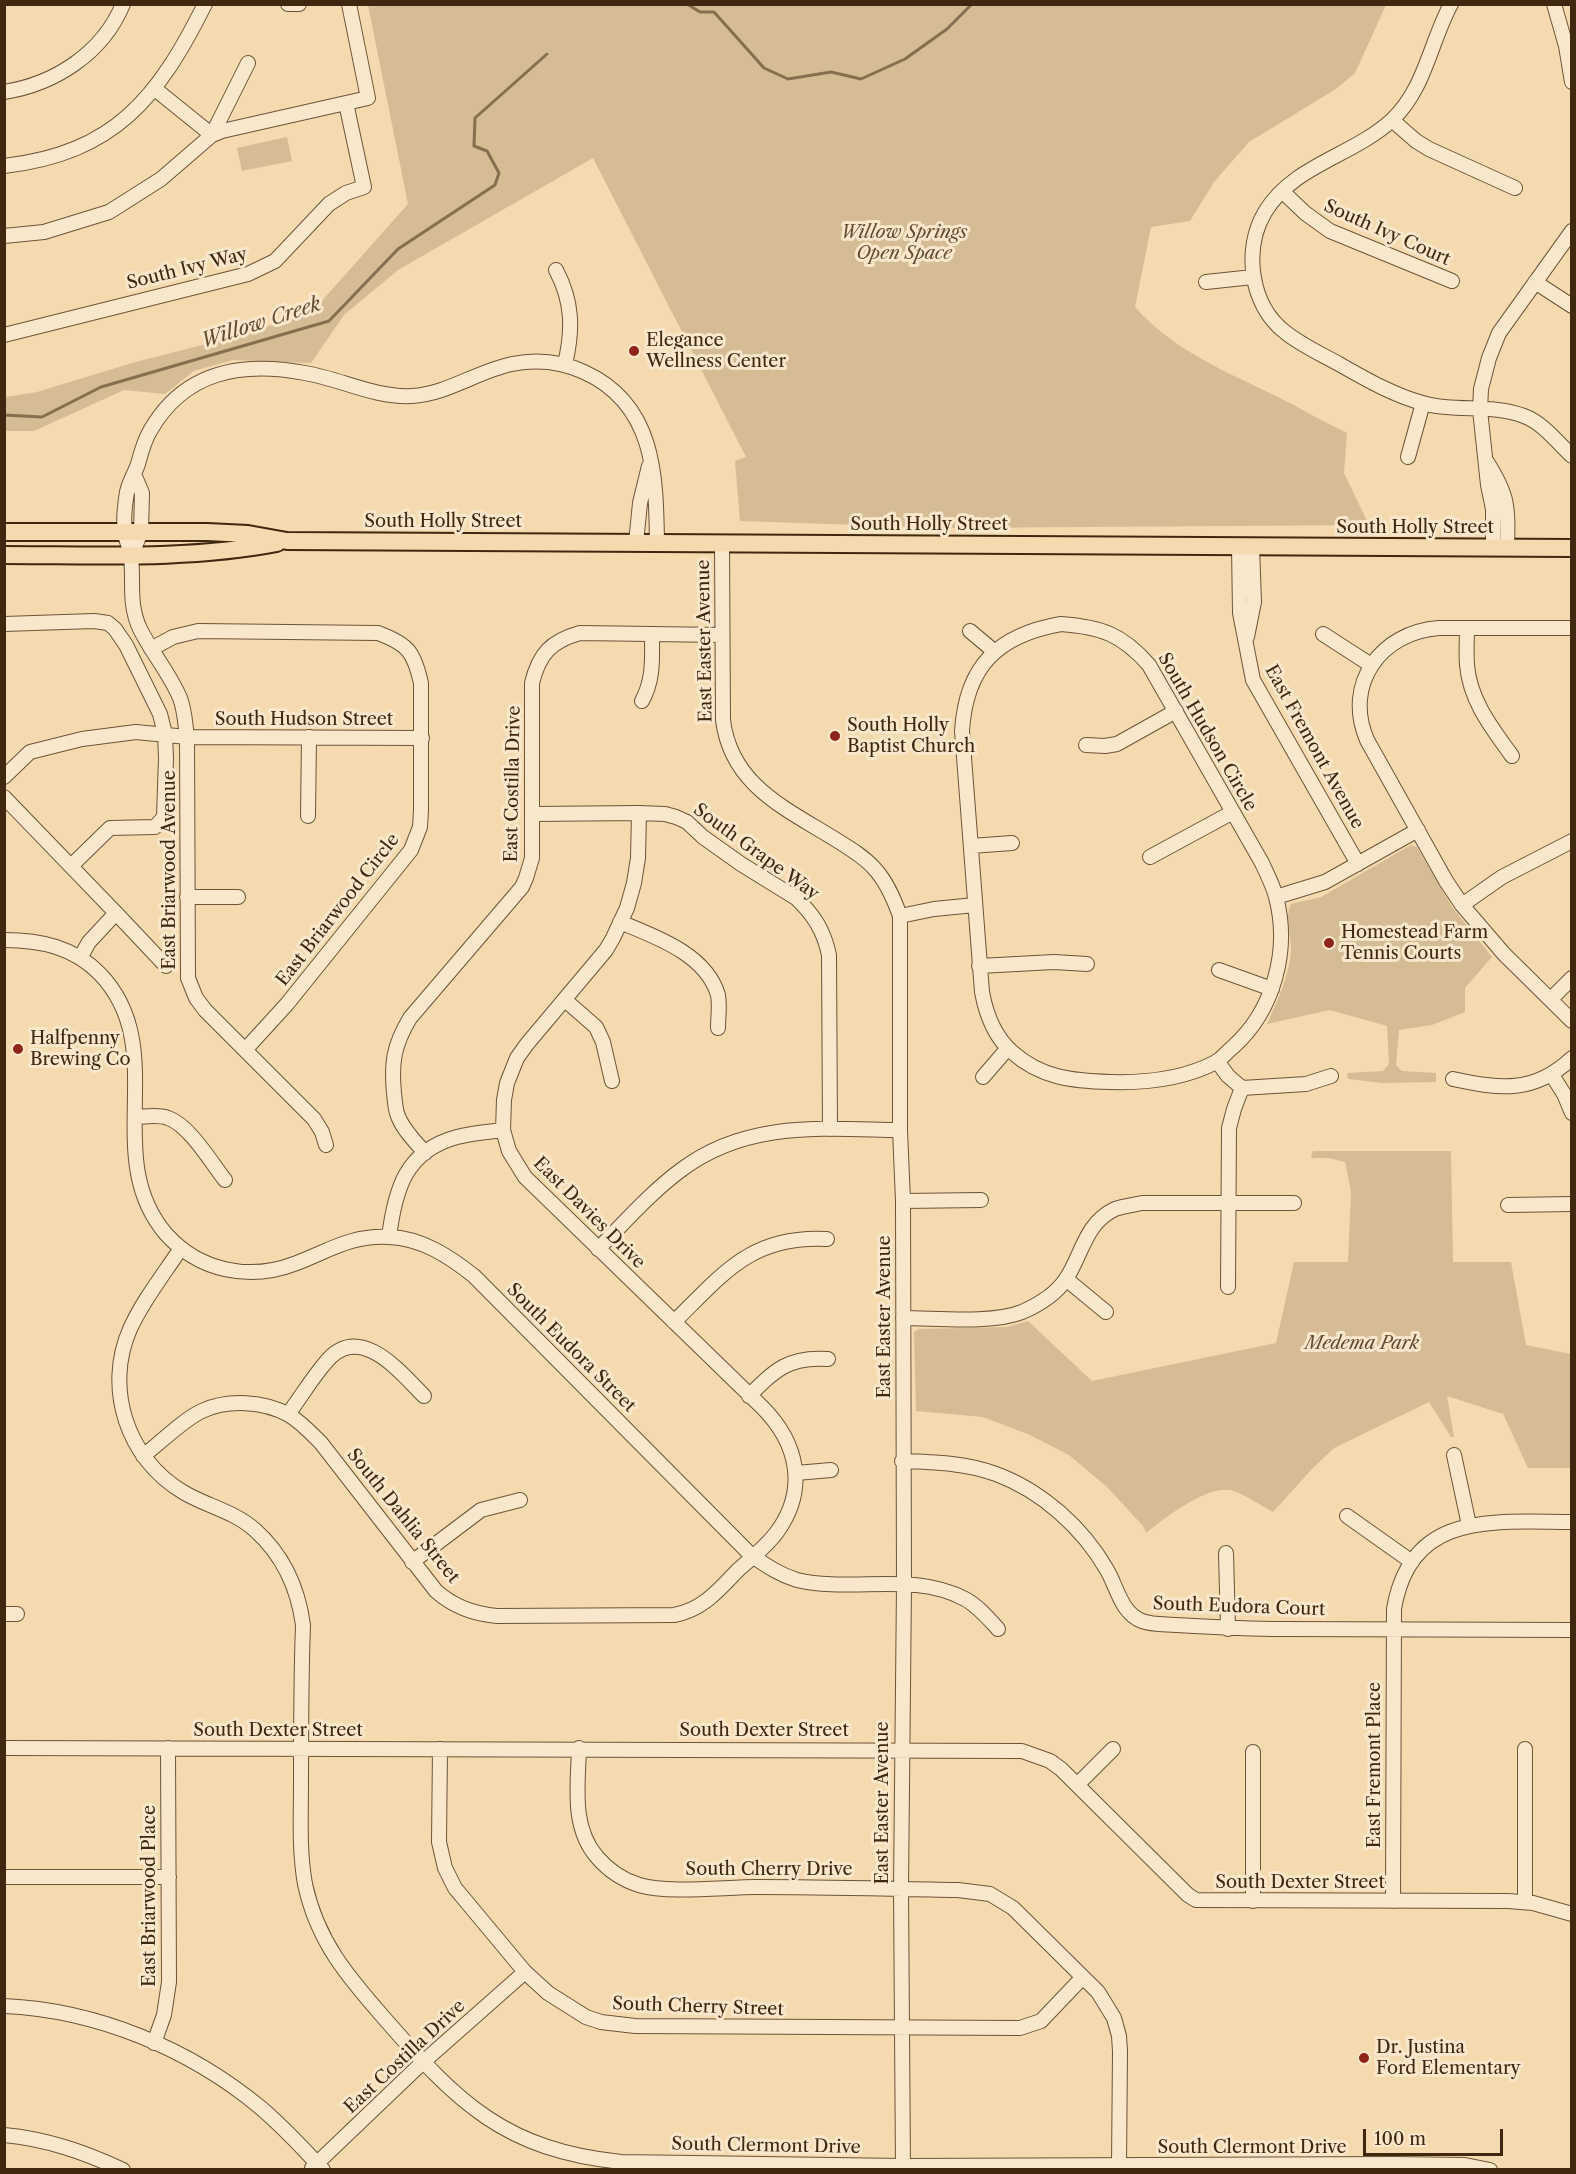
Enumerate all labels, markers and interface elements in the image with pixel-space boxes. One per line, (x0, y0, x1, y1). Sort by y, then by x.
street label: South Ivy Court (1320, 195, 1454, 271)
park label: Willow Springs Open Space (841, 222, 967, 264)
street label: South Ivy Way (125, 244, 249, 294)
water label: Willow Creek (198, 292, 324, 354)
place label: Elegance Wellness Center (646, 330, 786, 372)
marker: Elegance Wellness Center (627, 344, 641, 358)
street label: South Holly Street (364, 511, 522, 533)
street label: South Holly Street (850, 514, 1008, 536)
street label: South Holly Street (1336, 517, 1494, 539)
street label: East Easter Avenue (693, 559, 717, 723)
street label: South Hudson Circle (1153, 649, 1261, 815)
street label: East Fremont Avenue (1260, 661, 1368, 833)
street label: East Costilla Drive (501, 705, 525, 863)
street label: South Hudson Street (215, 709, 393, 731)
place label: South Holly Baptist Church (847, 715, 975, 758)
marker: South Holly Baptist Church (828, 729, 842, 743)
street label: East Briarwood Avenue (159, 770, 181, 970)
street label: South Grape Way (689, 799, 823, 905)
street label: East Briarwood Circle (272, 830, 404, 990)
place label: Homestead Farm Tennis Courts (1341, 922, 1488, 964)
marker: Homestead Farm Tennis Courts (1322, 936, 1336, 950)
place label: Halfpenny Brewing Co (30, 1028, 130, 1070)
marker: Halfpenny Brewing Co (11, 1042, 25, 1056)
street label: East Davies Drive (529, 1153, 649, 1273)
street label: East Easter Avenue (874, 1235, 896, 1399)
street label: South Eudora Street (502, 1279, 640, 1417)
park label: Medema Park (1305, 1333, 1419, 1355)
street label: South Dahlia Street (342, 1444, 464, 1588)
street label: South Eudora Court (1152, 1593, 1326, 1621)
street label: East Fremont Place (1364, 1682, 1386, 1848)
street label: South Dexter Street (193, 1720, 363, 1742)
street label: South Dexter Street (679, 1720, 849, 1742)
street label: East Easter Avenue (872, 1721, 894, 1885)
street label: East Briarwood Place (139, 1805, 161, 1987)
street label: South Cherry Drive (685, 1859, 853, 1881)
street label: South Dexter Street (1215, 1872, 1385, 1894)
street label: South Cherry Street (612, 1993, 784, 2021)
street label: East Costilla Drive (340, 1996, 470, 2118)
place label: Dr. Justina Ford Elementary (1376, 2037, 1520, 2080)
marker: Dr. Justina Ford Elementary (1357, 2051, 1371, 2065)
scale bar (1366, 2117, 1506, 2155)
text: 100 m (1374, 2128, 1426, 2150)
street label: South Clermont Drive (671, 2134, 861, 2158)
street label: South Clermont Drive (1157, 2137, 1347, 2159)

